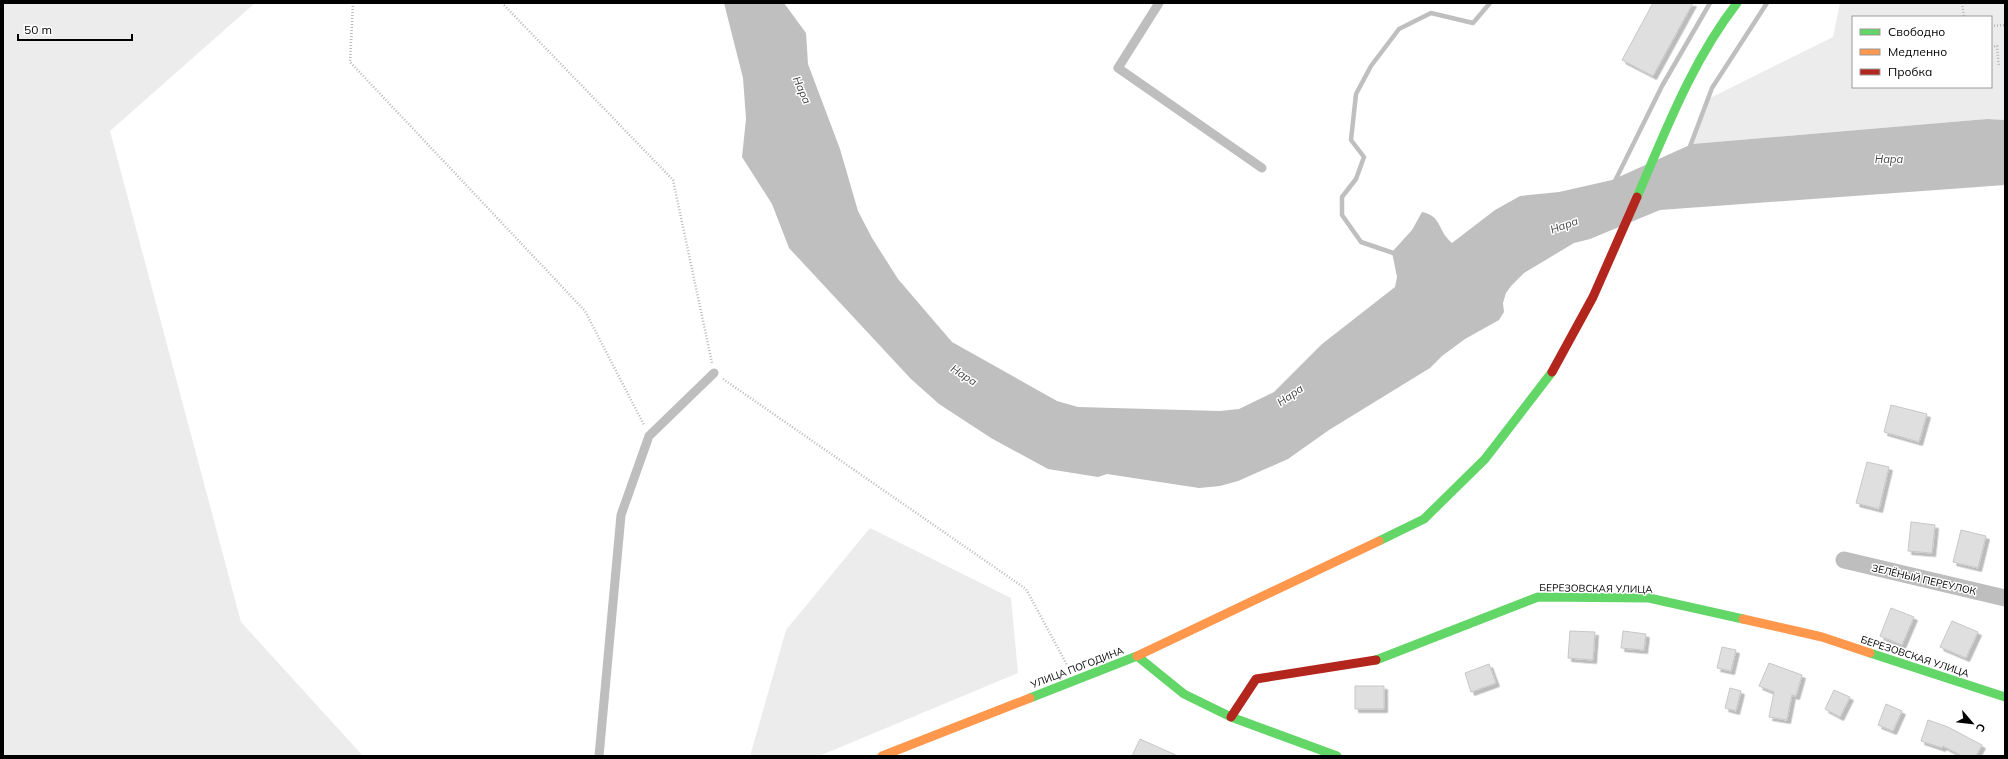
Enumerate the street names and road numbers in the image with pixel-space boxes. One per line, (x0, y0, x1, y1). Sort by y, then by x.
street label: ЗЕЛЁНЫЙ ПЕРЕУЛОК (1870, 561, 1978, 598)
street label: БЕРЕЗОВСКАЯ УЛИЦА (1539, 581, 1653, 596)
street label: БЕРЕЗОВСКАЯ УЛИЦА (1859, 633, 1971, 680)
street label: УЛИЦА ПОГОДИНА (1028, 644, 1126, 692)

